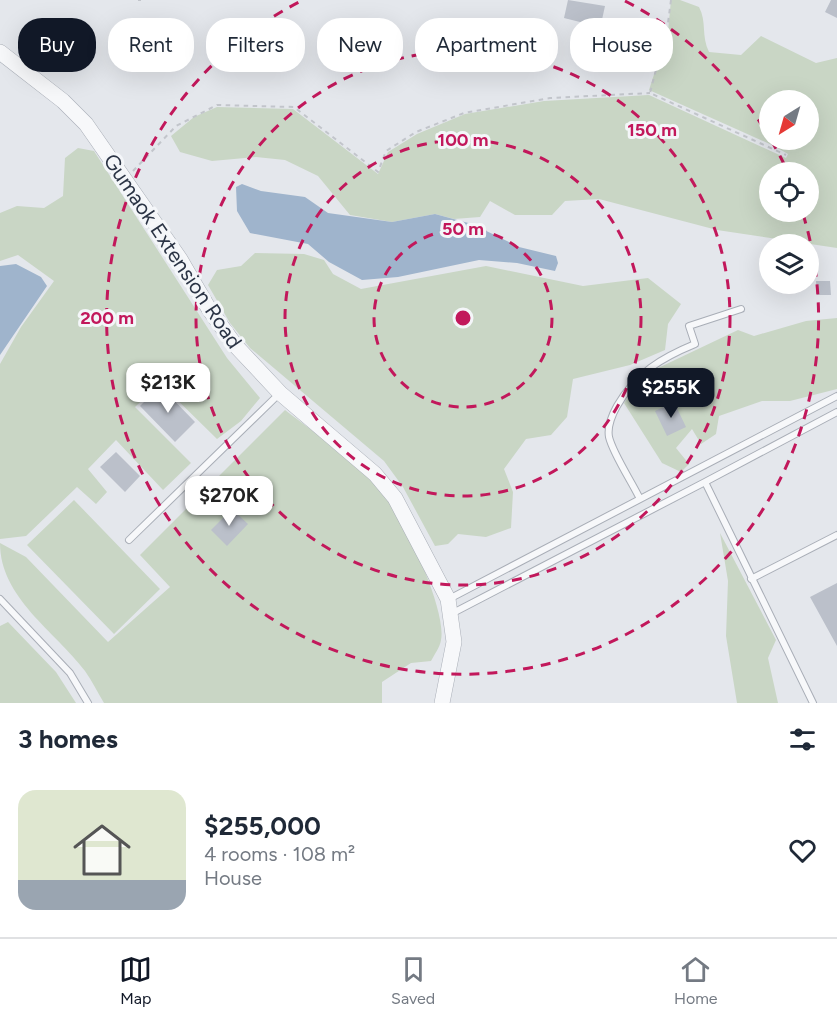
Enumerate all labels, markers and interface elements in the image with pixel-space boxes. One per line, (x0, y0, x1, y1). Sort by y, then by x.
chip: Buy (18, 18, 96, 72)
chip: Rent (108, 18, 194, 72)
chip: Filters (206, 18, 305, 72)
chip: New (317, 18, 403, 72)
chip: Apartment (415, 18, 558, 72)
chip: House (570, 18, 673, 72)
north arrow (759, 90, 819, 150)
map controls (759, 90, 819, 294)
text: 150 m (627, 119, 677, 141)
text: 100 m (438, 129, 488, 151)
street label: Gumaok Extension Road (99, 149, 247, 353)
button: locate (759, 162, 819, 222)
text: 50 m (442, 218, 484, 240)
button: layers (759, 234, 819, 294)
text: 200 m (80, 307, 134, 329)
centre of rings (453, 308, 473, 328)
pin: $213K (126, 363, 210, 414)
pin: $255K (629, 368, 713, 419)
text: $213K (140, 370, 196, 394)
text: $255K (641, 375, 701, 399)
pin: $270K (187, 476, 271, 527)
text: $270K (199, 483, 259, 507)
text: 3 homes (18, 723, 118, 755)
icon: filters (786, 723, 819, 756)
text: $255,000 (204, 810, 321, 842)
icon: home (66, 814, 138, 886)
icon: heart (786, 834, 819, 867)
text: 4 rooms · 108 m² (204, 842, 355, 866)
text: House (204, 866, 262, 890)
tab: Map (119, 953, 152, 1008)
tab: Saved (391, 953, 435, 1008)
tab: Home (674, 953, 718, 1008)

